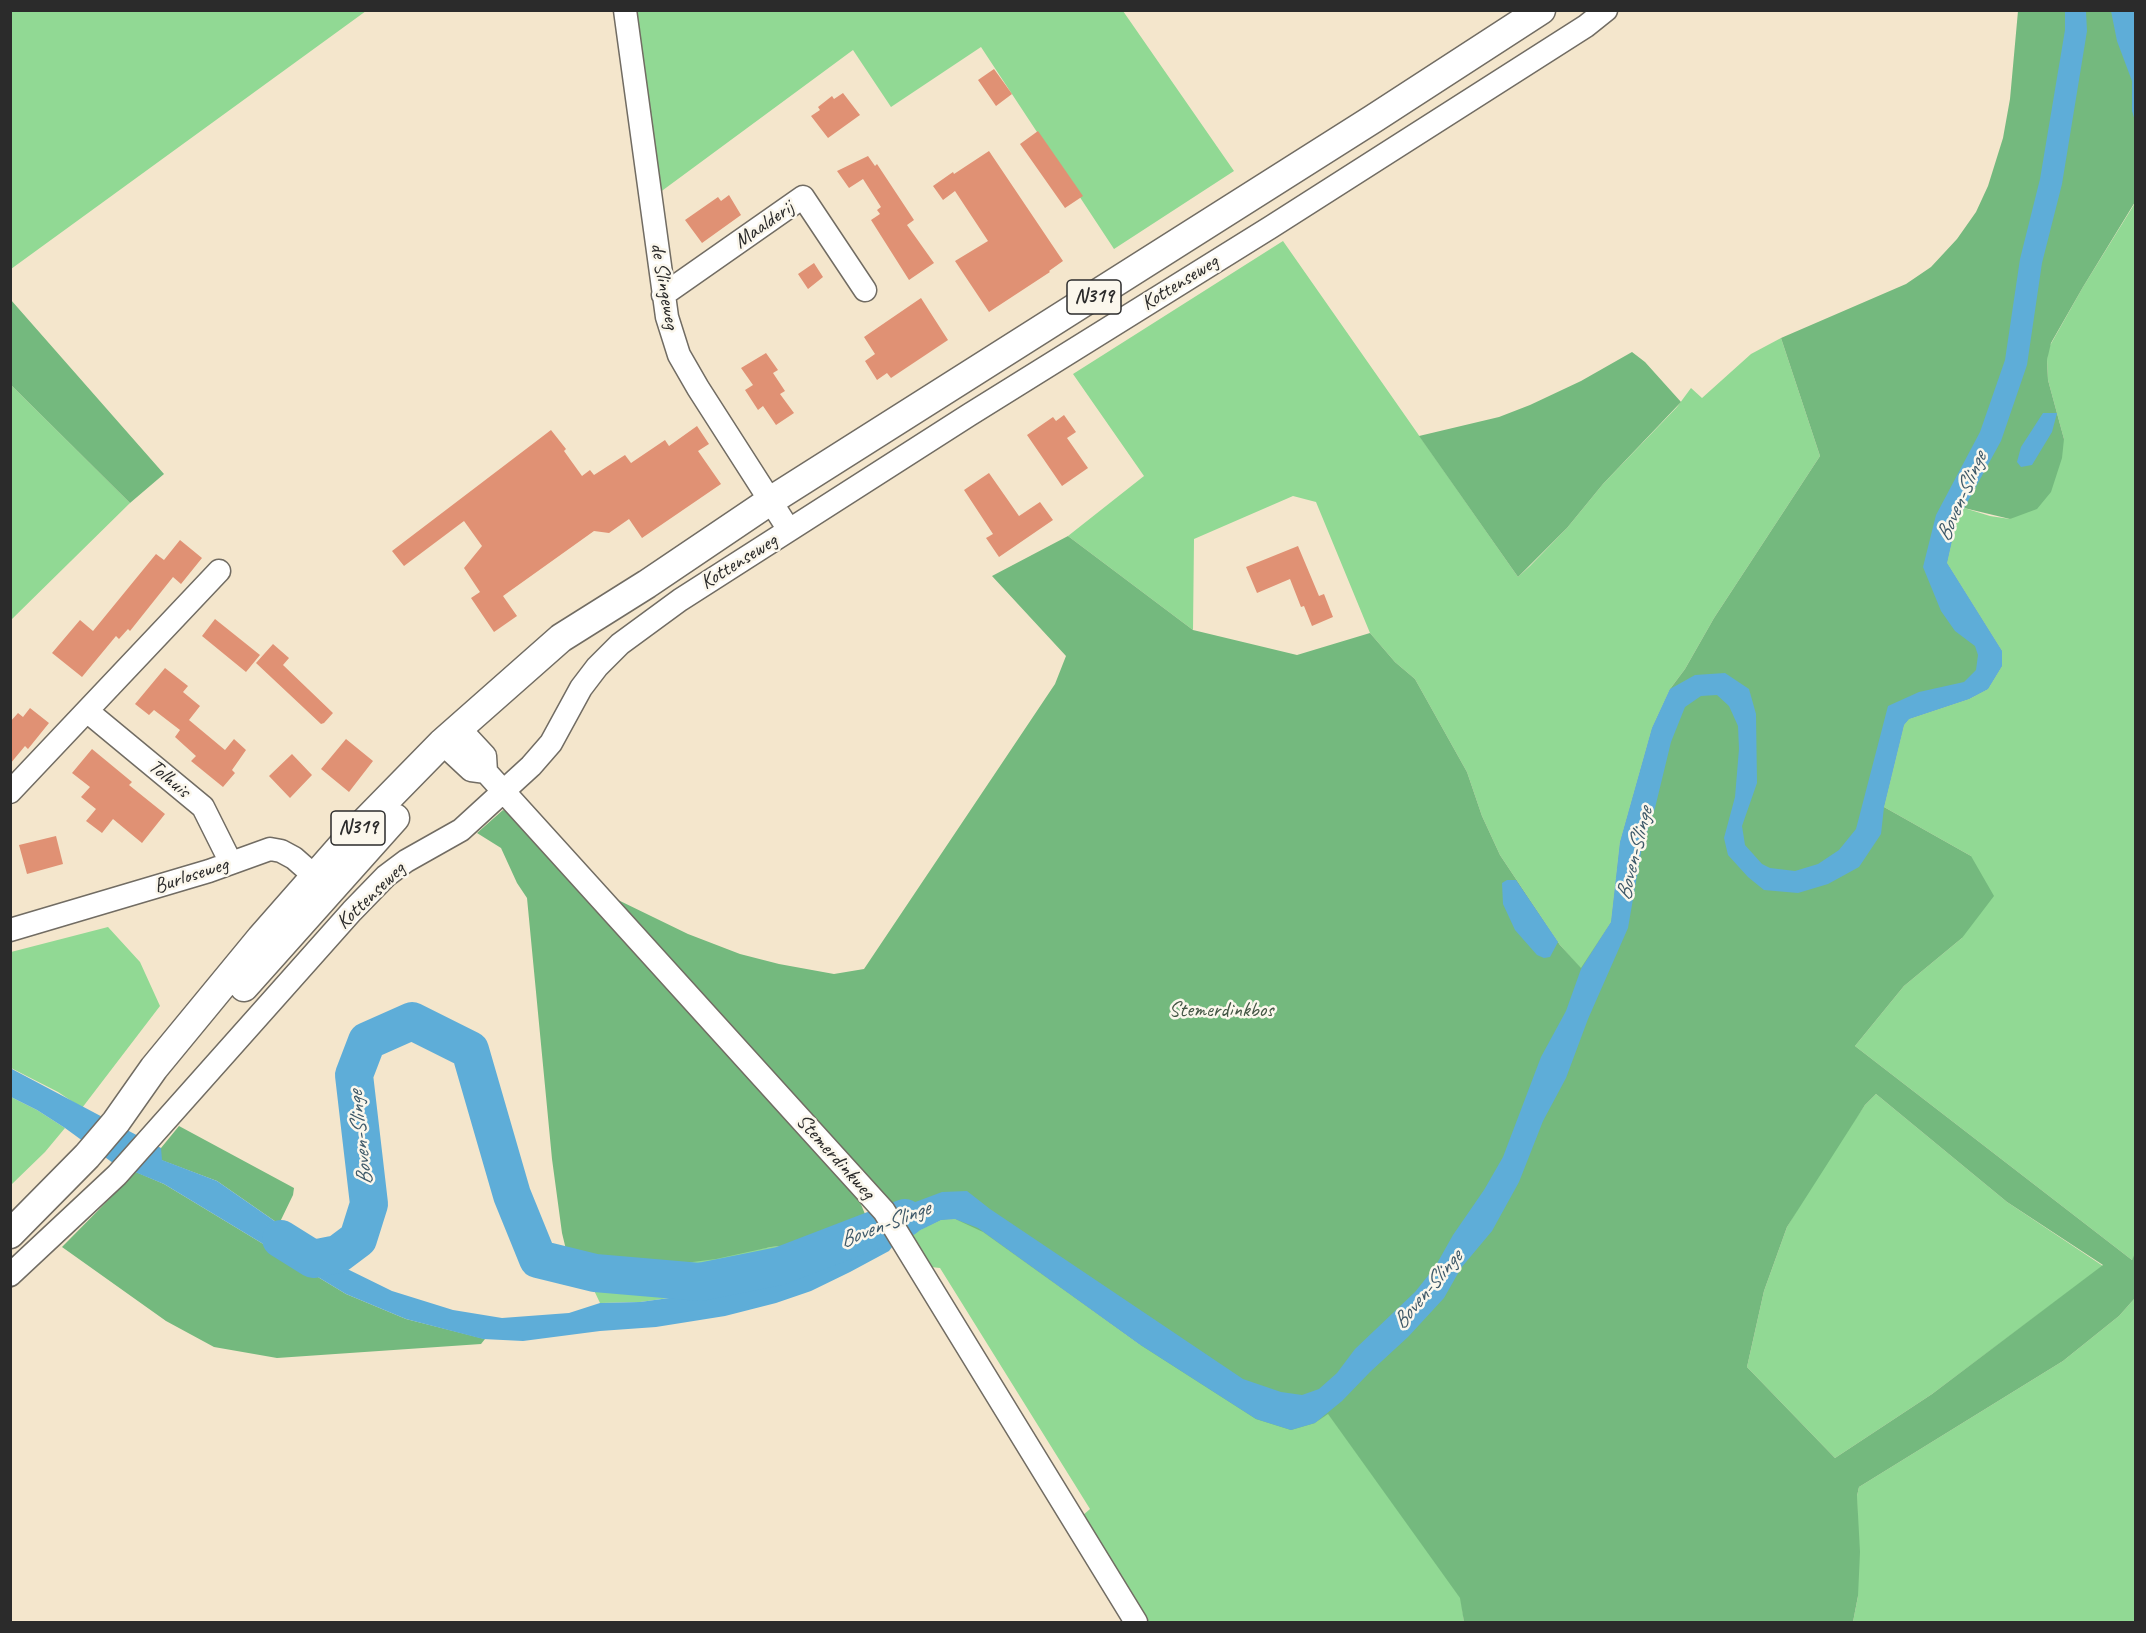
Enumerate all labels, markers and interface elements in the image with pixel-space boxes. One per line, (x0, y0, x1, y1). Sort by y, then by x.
street label: Maalderij (729, 195, 799, 255)
street label: de Slingeweg (644, 241, 684, 331)
street label: Kottenseweg (1137, 249, 1223, 317)
road number: N319 (1067, 280, 1121, 314)
water label: Boven-Slinge (1931, 448, 1993, 546)
street label: Kottenseweg (696, 528, 782, 596)
street label: Tolhuis (143, 754, 195, 804)
water label: Boven-Slinge (1611, 805, 1659, 903)
road number: N319 (331, 811, 385, 845)
street label: Burloseweg (151, 852, 231, 900)
street label: Kottenseweg (331, 857, 411, 935)
park label: Stemerdinkbos (1169, 997, 1273, 1023)
water label: Boven-Slinge (343, 1090, 379, 1186)
street label: Stemerdinkweg (790, 1109, 880, 1205)
water label: Boven-Slinge (836, 1196, 934, 1254)
water label: Boven-Slinge (1387, 1245, 1469, 1335)

